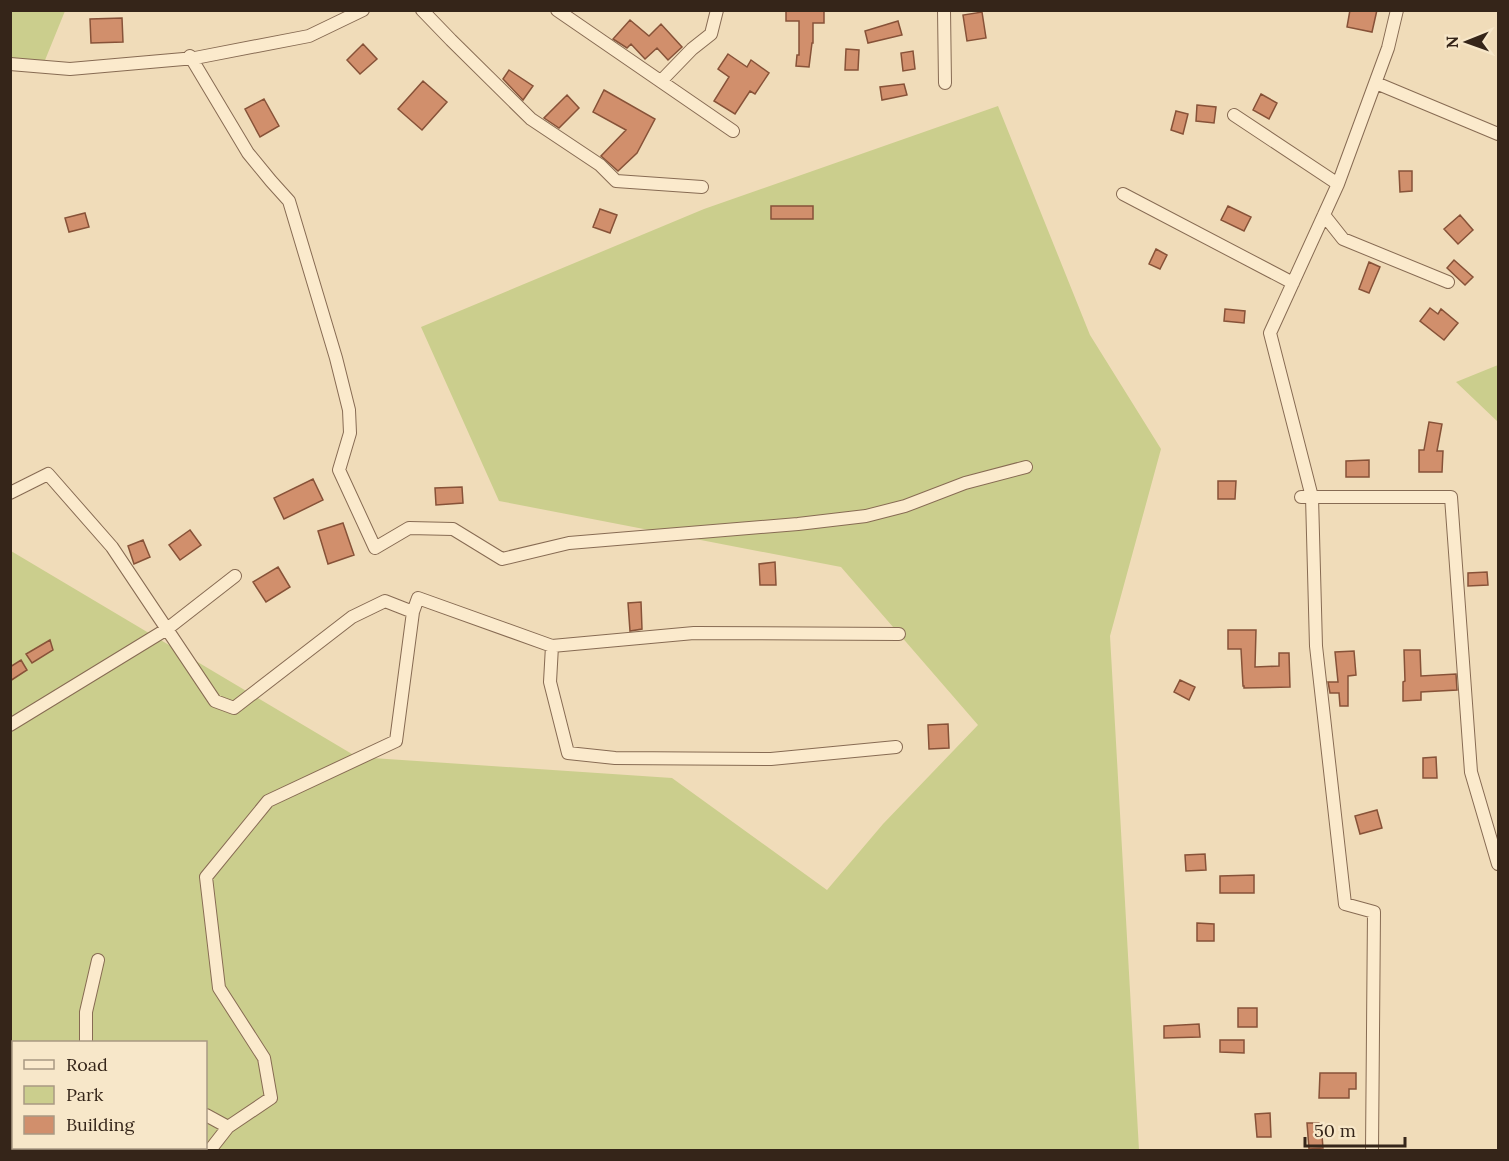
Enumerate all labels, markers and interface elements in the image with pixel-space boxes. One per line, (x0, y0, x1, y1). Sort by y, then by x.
north arrow (1437, 12, 1497, 72)
text: N (1442, 36, 1462, 49)
legend (12, 1041, 207, 1149)
text: Road (66, 1053, 108, 1076)
text: Park (66, 1083, 104, 1106)
scale bar (1305, 1110, 1406, 1148)
text: Building (66, 1113, 136, 1136)
text: 50 m (1314, 1119, 1356, 1142)

